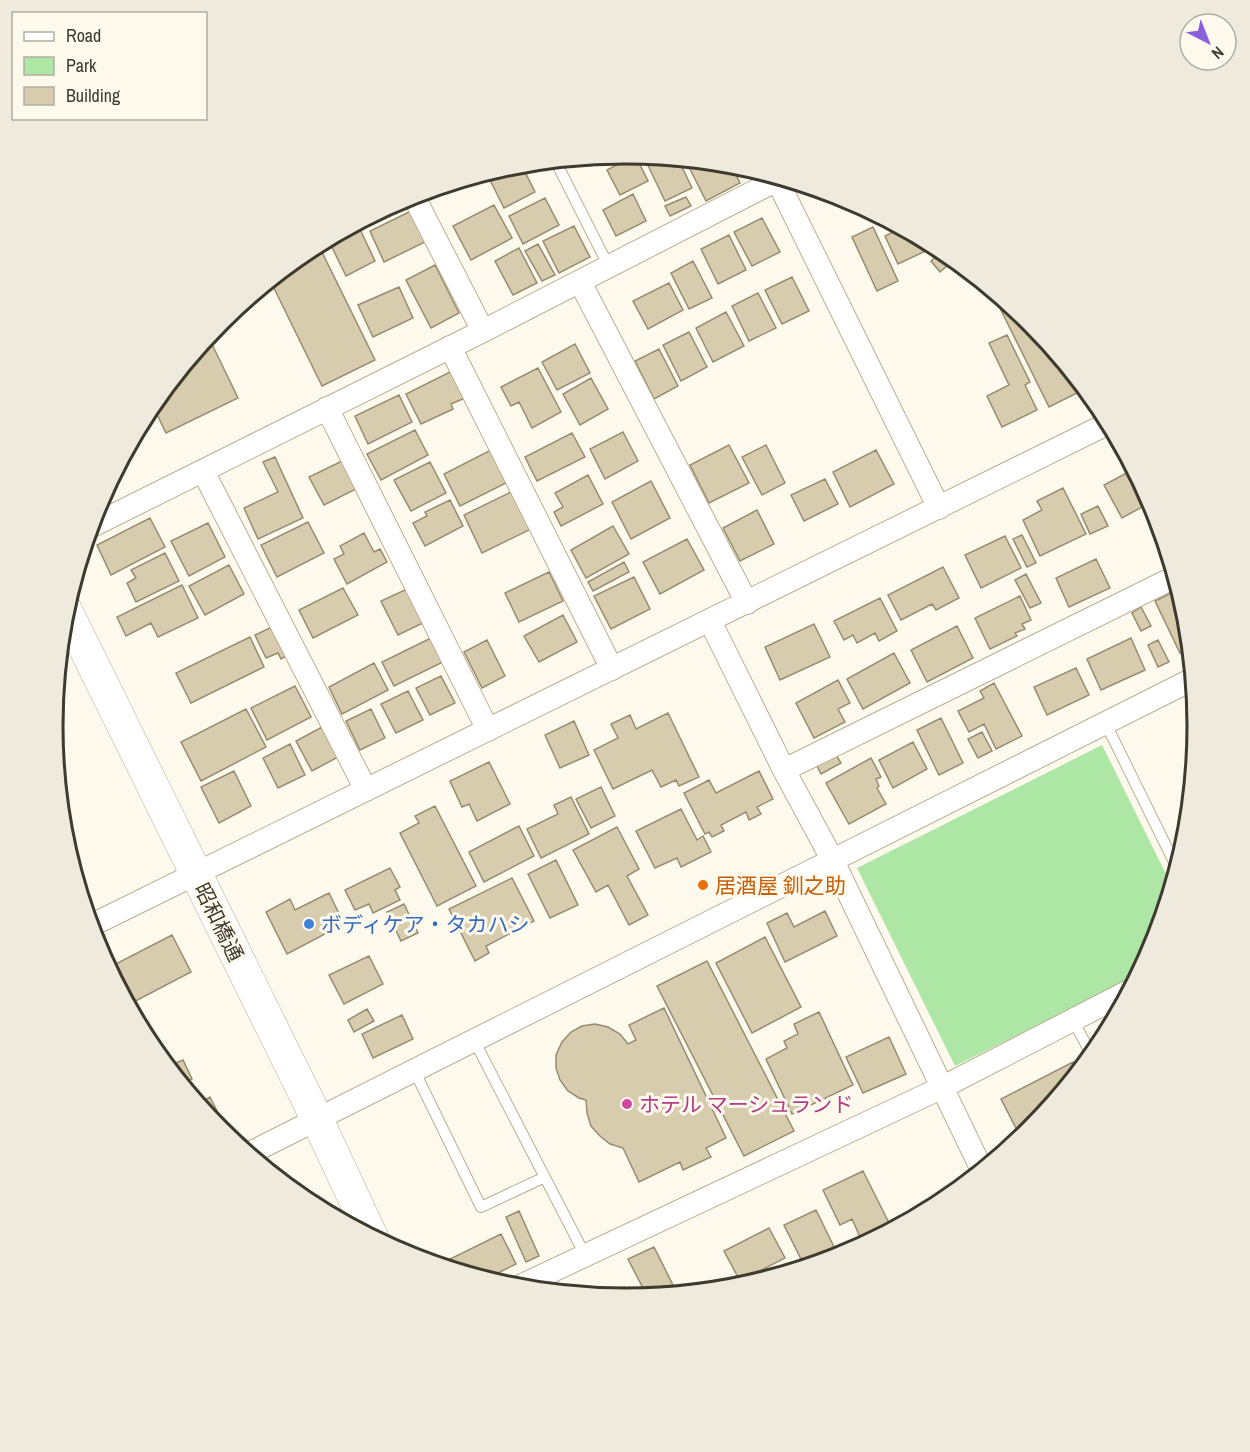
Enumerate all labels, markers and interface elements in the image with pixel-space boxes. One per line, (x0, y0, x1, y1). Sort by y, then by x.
legend (12, 12, 207, 120)
north arrow (1178, 12, 1238, 72)
text: Road (66, 23, 101, 48)
text: N (1207, 42, 1229, 64)
text: Park (66, 53, 97, 78)
text: Building (66, 83, 121, 108)
place label: 居酒屋 釧之助 (715, 871, 846, 900)
street label: 昭和橋通 (188, 878, 250, 966)
marker: 居酒屋 釧之助 (696, 878, 710, 892)
place label: ボディケア・タカハシ (321, 910, 530, 939)
marker: ボディケア・タカハシ (302, 917, 316, 931)
place label: ホテル マーシュランド (639, 1090, 853, 1119)
marker: ホテル マーシュランド (620, 1097, 634, 1111)

